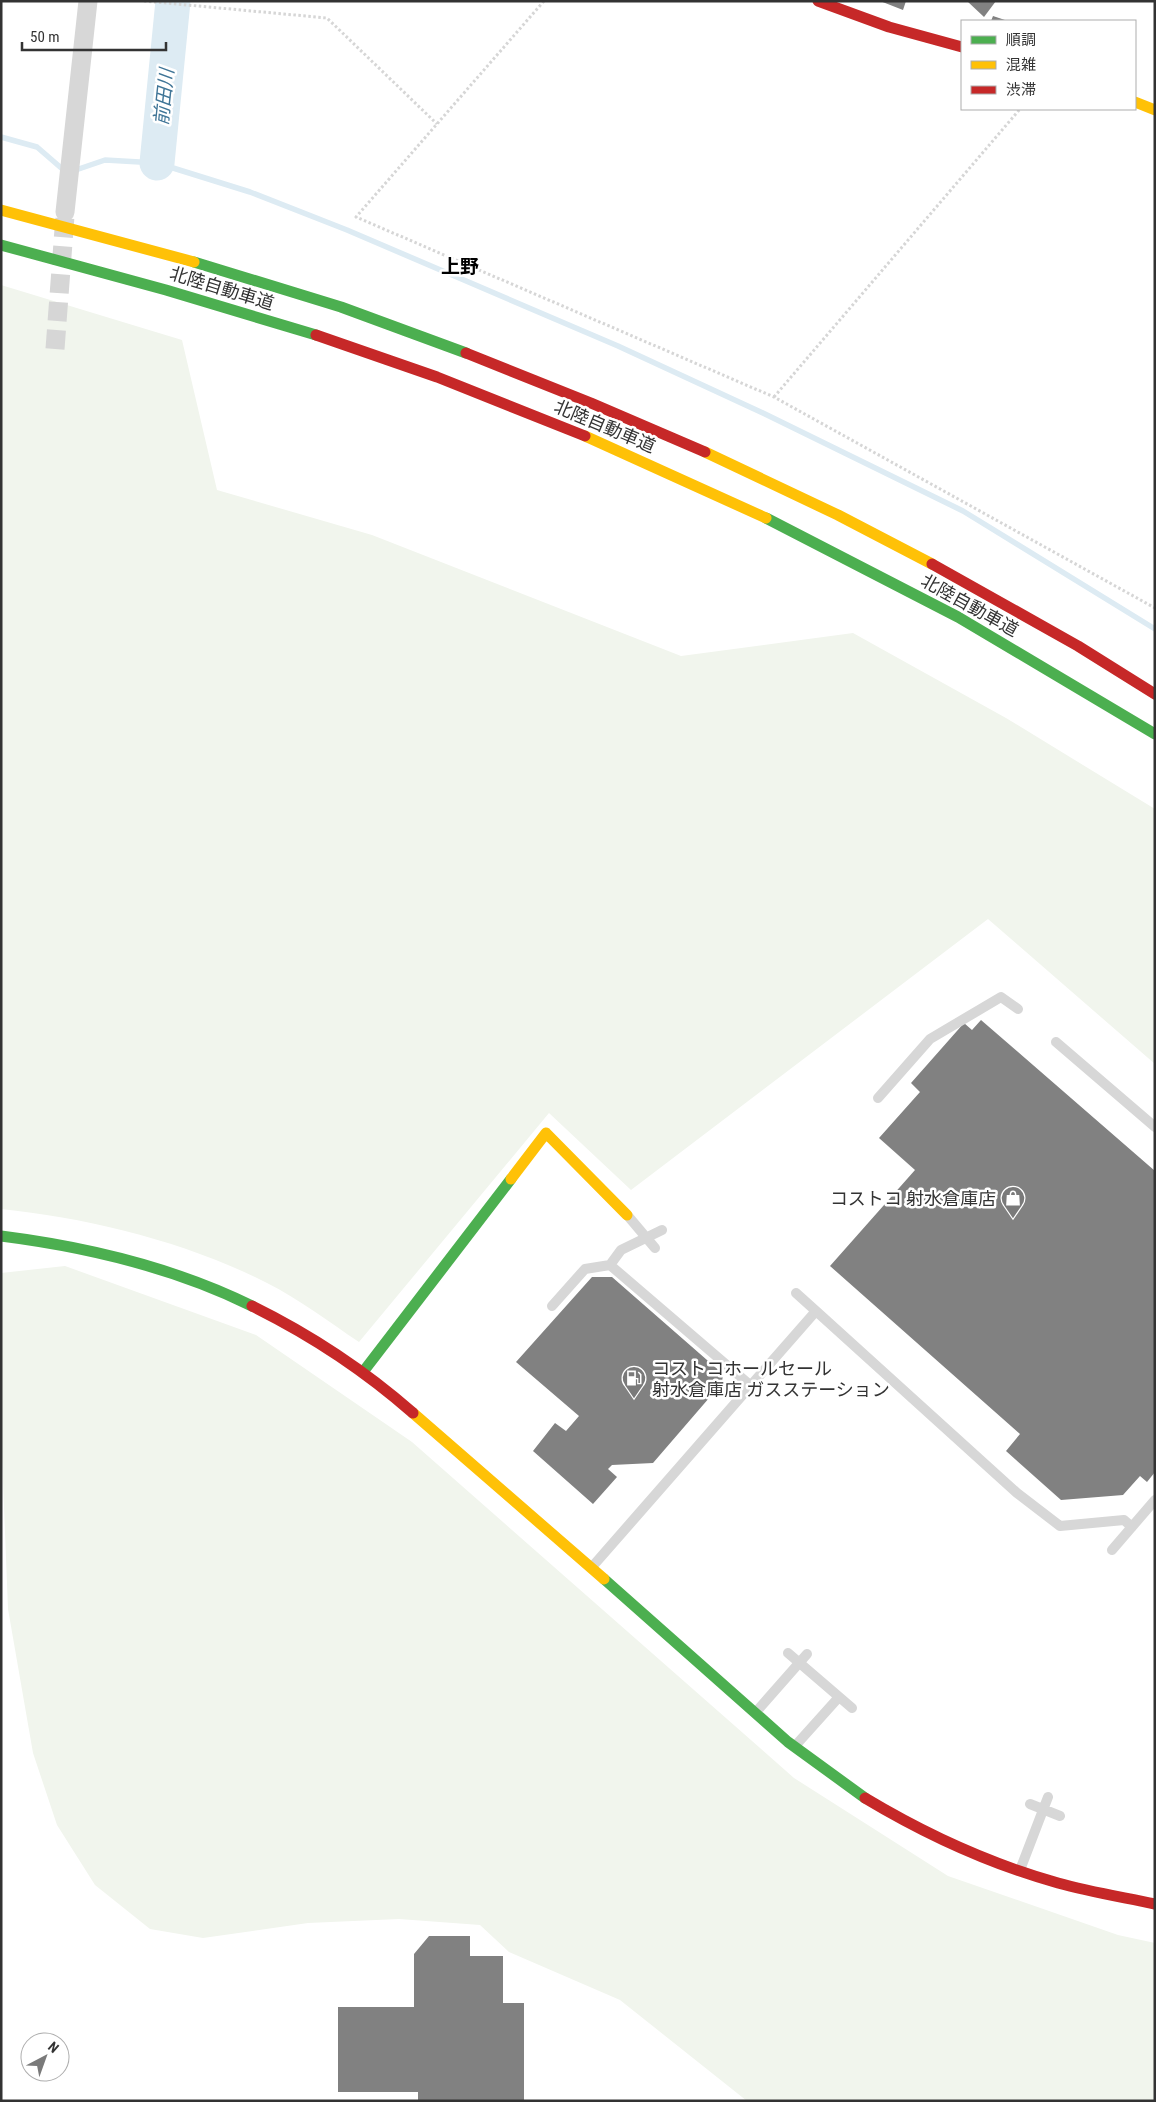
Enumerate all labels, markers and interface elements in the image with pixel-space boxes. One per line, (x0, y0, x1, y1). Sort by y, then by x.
scale bar (22, 20, 166, 52)
legend (961, 20, 1136, 110)
text: 50 m (30, 28, 60, 46)
text: 順調 (1006, 31, 1036, 49)
text: 混雑 (1006, 56, 1036, 74)
water label: 前田川 (150, 65, 179, 127)
text: 渋滞 (1006, 81, 1036, 99)
district label: 上野 (441, 255, 479, 278)
street label: 北陸自動車道 (167, 262, 277, 314)
street label: 北陸自動車道 (551, 395, 659, 457)
street label: 北陸自動車道 (918, 570, 1022, 640)
shop icon: コストコ 射水倉庫店 (1000, 1185, 1026, 1219)
place label: コストコ 射水倉庫店 (830, 1188, 996, 1209)
place label: コストコホールセール 射水倉庫店 ガスステーション (652, 1358, 890, 1400)
fuel station icon: コストコホールセール 射水倉庫店 ガスステーション (621, 1365, 647, 1399)
north arrow (20, 2032, 70, 2082)
text: N (45, 2038, 62, 2056)

